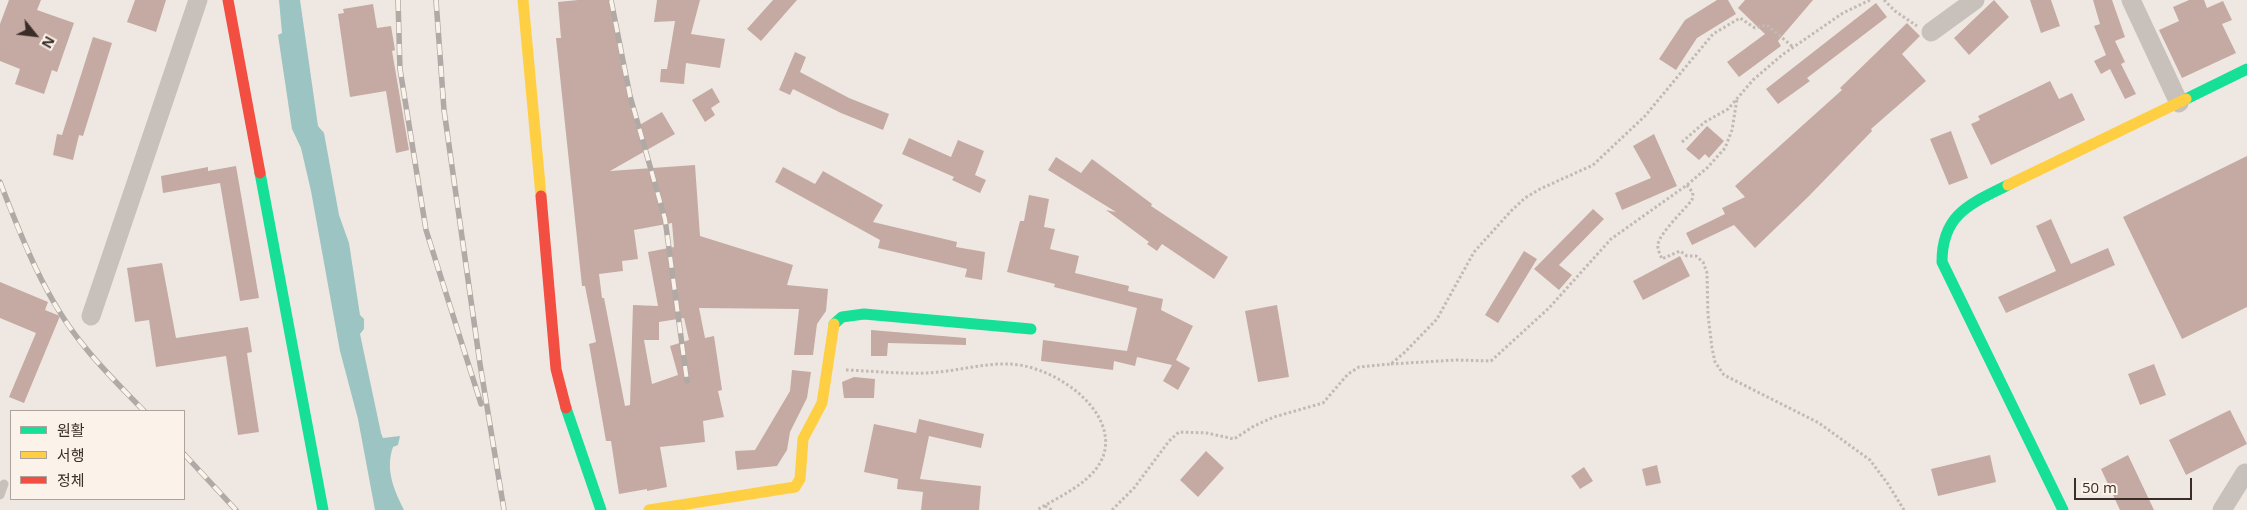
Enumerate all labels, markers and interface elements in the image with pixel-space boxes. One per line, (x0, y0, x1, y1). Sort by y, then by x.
north arrow (10, 10, 60, 60)
text: N (37, 33, 60, 52)
legend (10, 410, 185, 500)
text: 원활 (57, 420, 85, 440)
text: 서행 (57, 445, 85, 465)
scale bar (2077, 468, 2194, 500)
text: 정체 (57, 470, 85, 490)
text: 50 m (2082, 477, 2117, 497)

